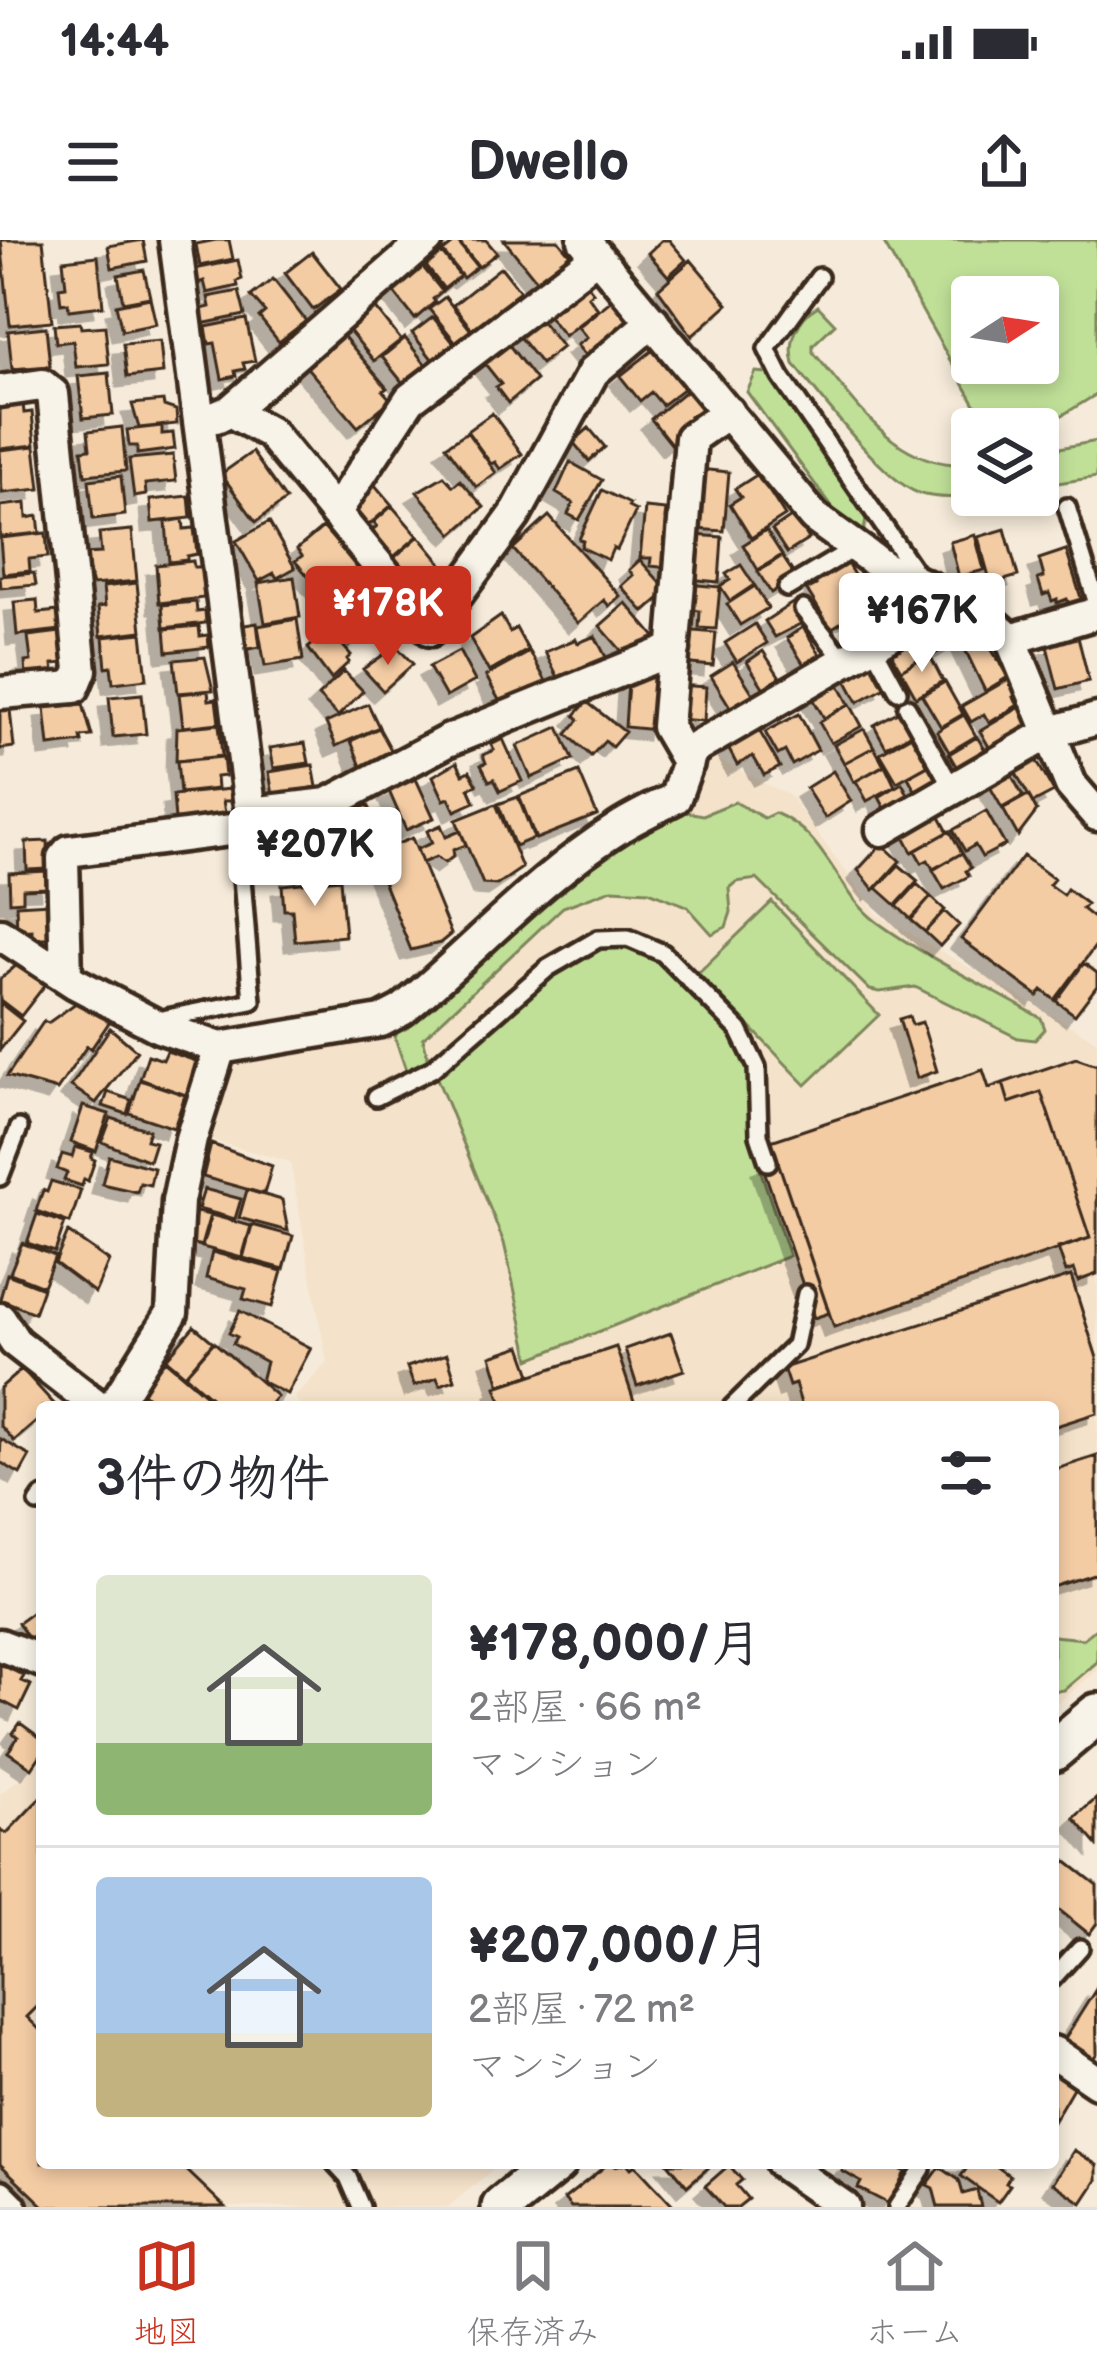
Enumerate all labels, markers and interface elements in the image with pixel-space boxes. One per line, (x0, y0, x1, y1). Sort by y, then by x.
text: 14:44 (60, 15, 169, 70)
icon: menu (60, 129, 126, 195)
icon: share (971, 129, 1037, 195)
text: Dwello (468, 130, 629, 195)
north arrow (951, 276, 1059, 384)
map controls (951, 276, 1059, 516)
button: layers (951, 408, 1059, 516)
pin: ¥178K (304, 566, 472, 668)
pin: ¥167K (838, 573, 1006, 675)
text: ¥178K (332, 581, 444, 628)
text: ¥167K (866, 588, 978, 635)
pin: ¥207K (231, 807, 399, 909)
text: ¥207K (256, 822, 375, 869)
icon: filters (933, 1440, 999, 1506)
text: 3件の物件 (96, 1449, 330, 1510)
text: ¥178,000/月 (468, 1614, 762, 1675)
icon: home (192, 1623, 336, 1767)
text: 2部屋 · 66 m² (468, 1685, 702, 1732)
text: マンション (468, 1742, 661, 1789)
text: ¥207,000/月 (468, 1916, 771, 1977)
icon: home (192, 1925, 336, 2069)
text: 2部屋 · 72 m² (468, 1987, 695, 2034)
text: マンション (468, 2044, 661, 2091)
tab: 地図 (134, 2233, 200, 2353)
tab: 保存済み (467, 2233, 599, 2353)
tab: ホーム (866, 2233, 963, 2353)

